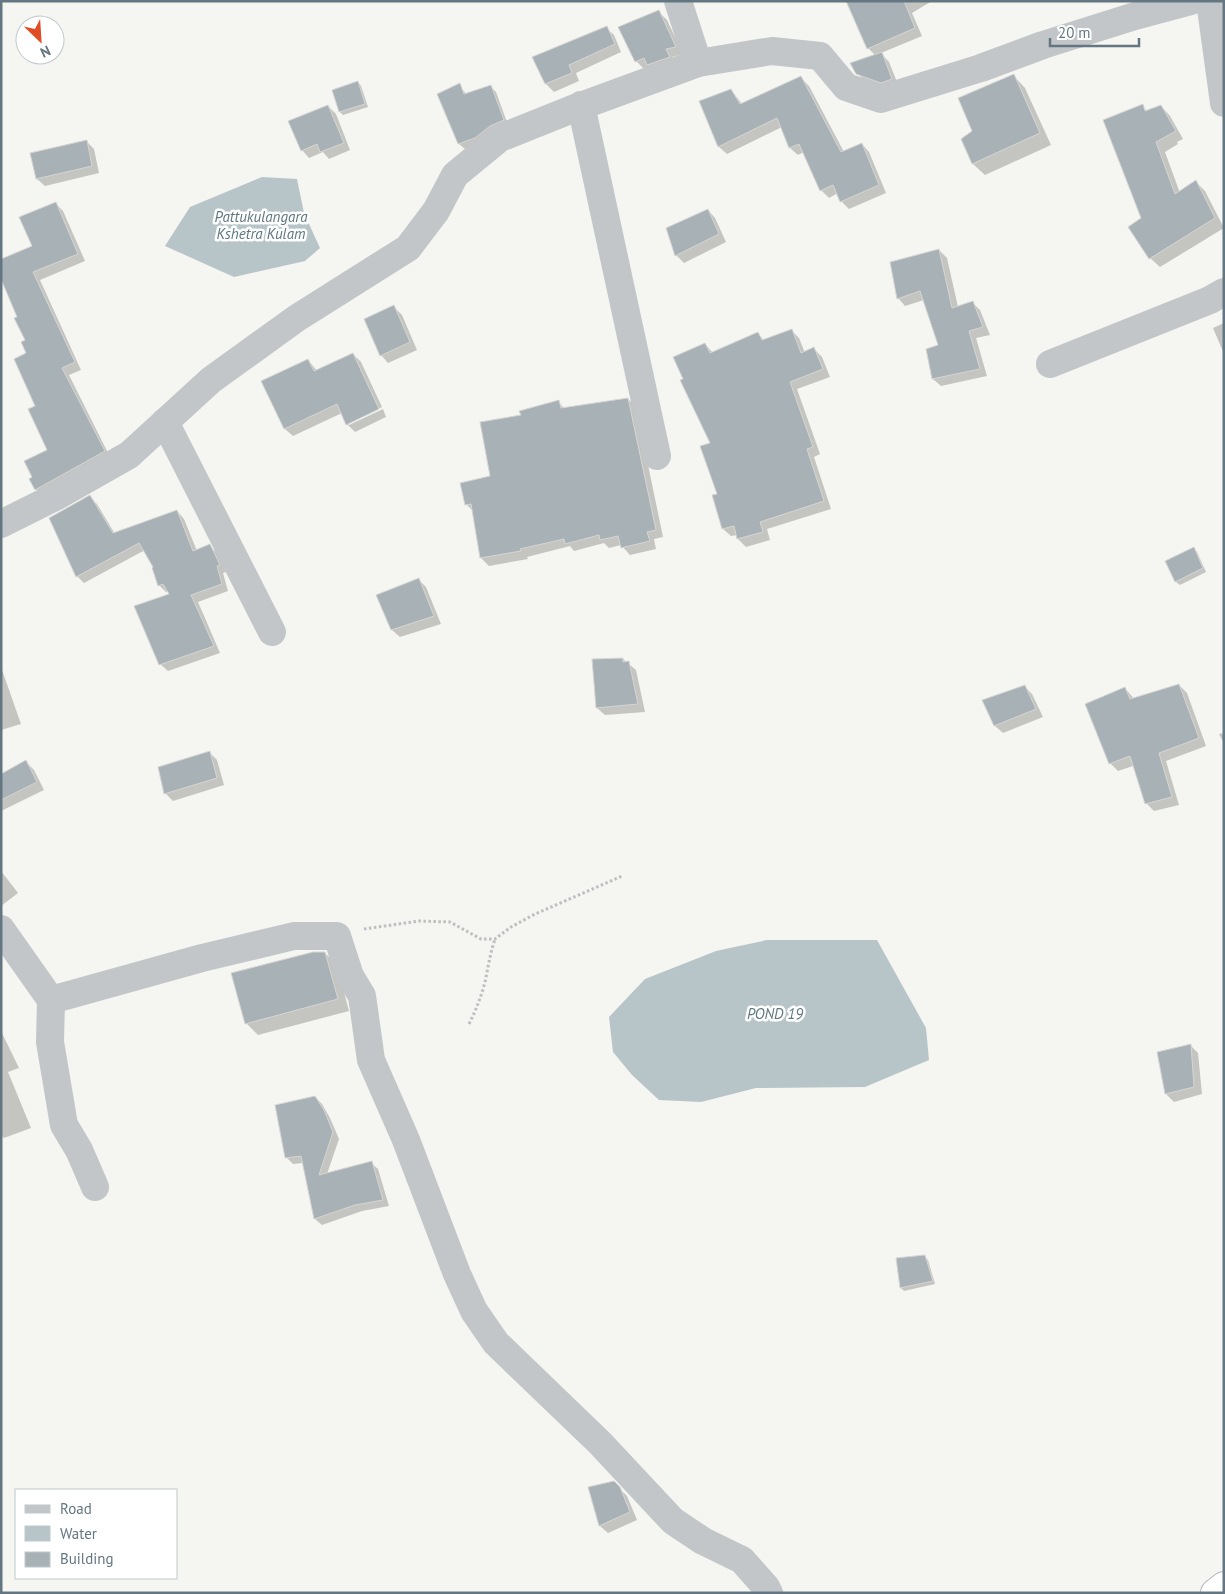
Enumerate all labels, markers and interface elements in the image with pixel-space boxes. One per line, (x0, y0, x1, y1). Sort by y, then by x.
north arrow (15, 15, 65, 65)
scale bar (1050, 15, 1139, 47)
text: 20 m (1058, 23, 1091, 42)
text: N (38, 42, 53, 62)
water label: Pattukulangara Kshetra Kulam (214, 207, 308, 243)
water label: POND 19 (747, 1004, 803, 1023)
legend (15, 1489, 178, 1579)
text: Road (60, 1499, 92, 1518)
text: Water (60, 1524, 97, 1543)
text: Building (60, 1549, 114, 1568)

